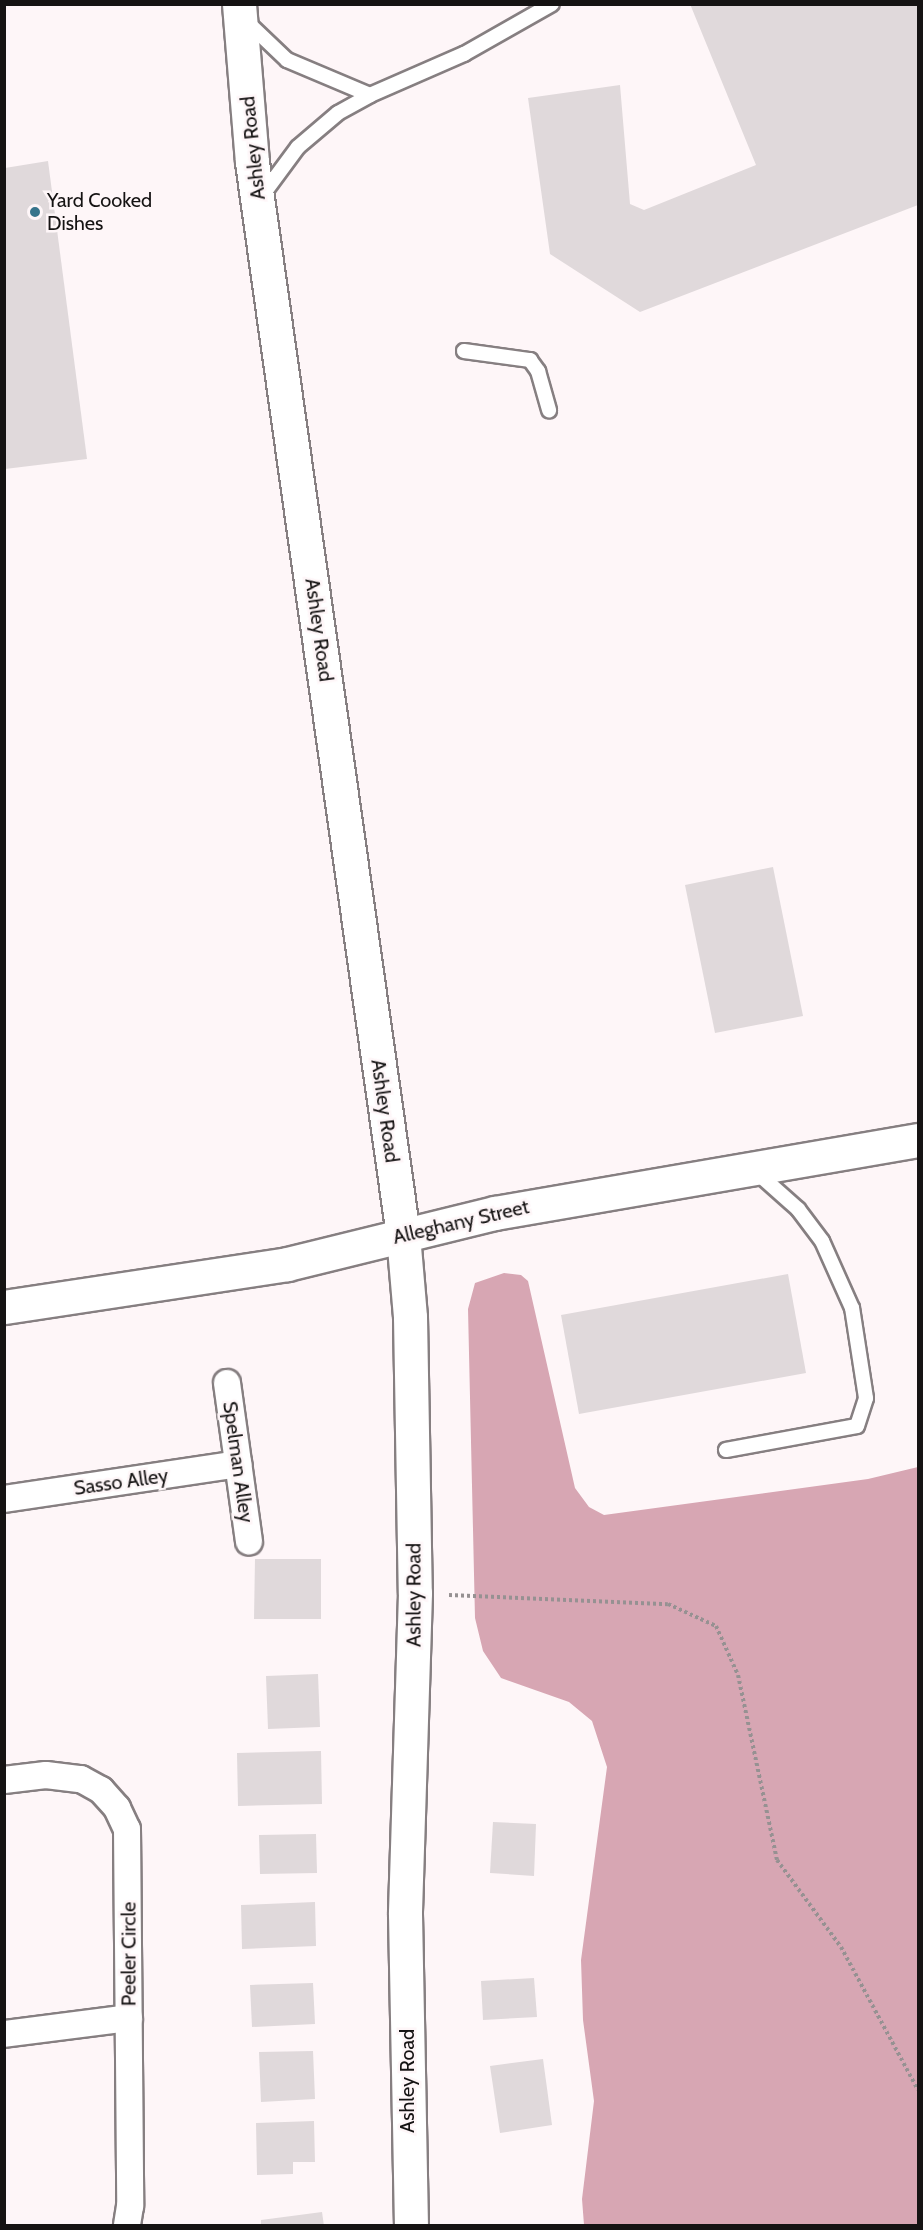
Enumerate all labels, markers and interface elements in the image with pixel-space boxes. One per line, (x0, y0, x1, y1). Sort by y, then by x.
street label: Ashley Road (236, 95, 270, 201)
place label: Yard Cooked Dishes (47, 189, 152, 236)
marker: Yard Cooked Dishes (28, 205, 42, 219)
street label: Ashley Road (300, 577, 338, 683)
street label: Ashley Road (366, 1058, 404, 1164)
street label: Alleghany Street (391, 1195, 531, 1249)
street label: Spelman Alley (218, 1400, 258, 1524)
street label: Sasso Alley (72, 1463, 170, 1501)
street label: Ashley Road (402, 1543, 426, 1647)
street label: Peeler Circle (117, 1902, 141, 2006)
street label: Ashley Road (395, 2029, 419, 2133)

